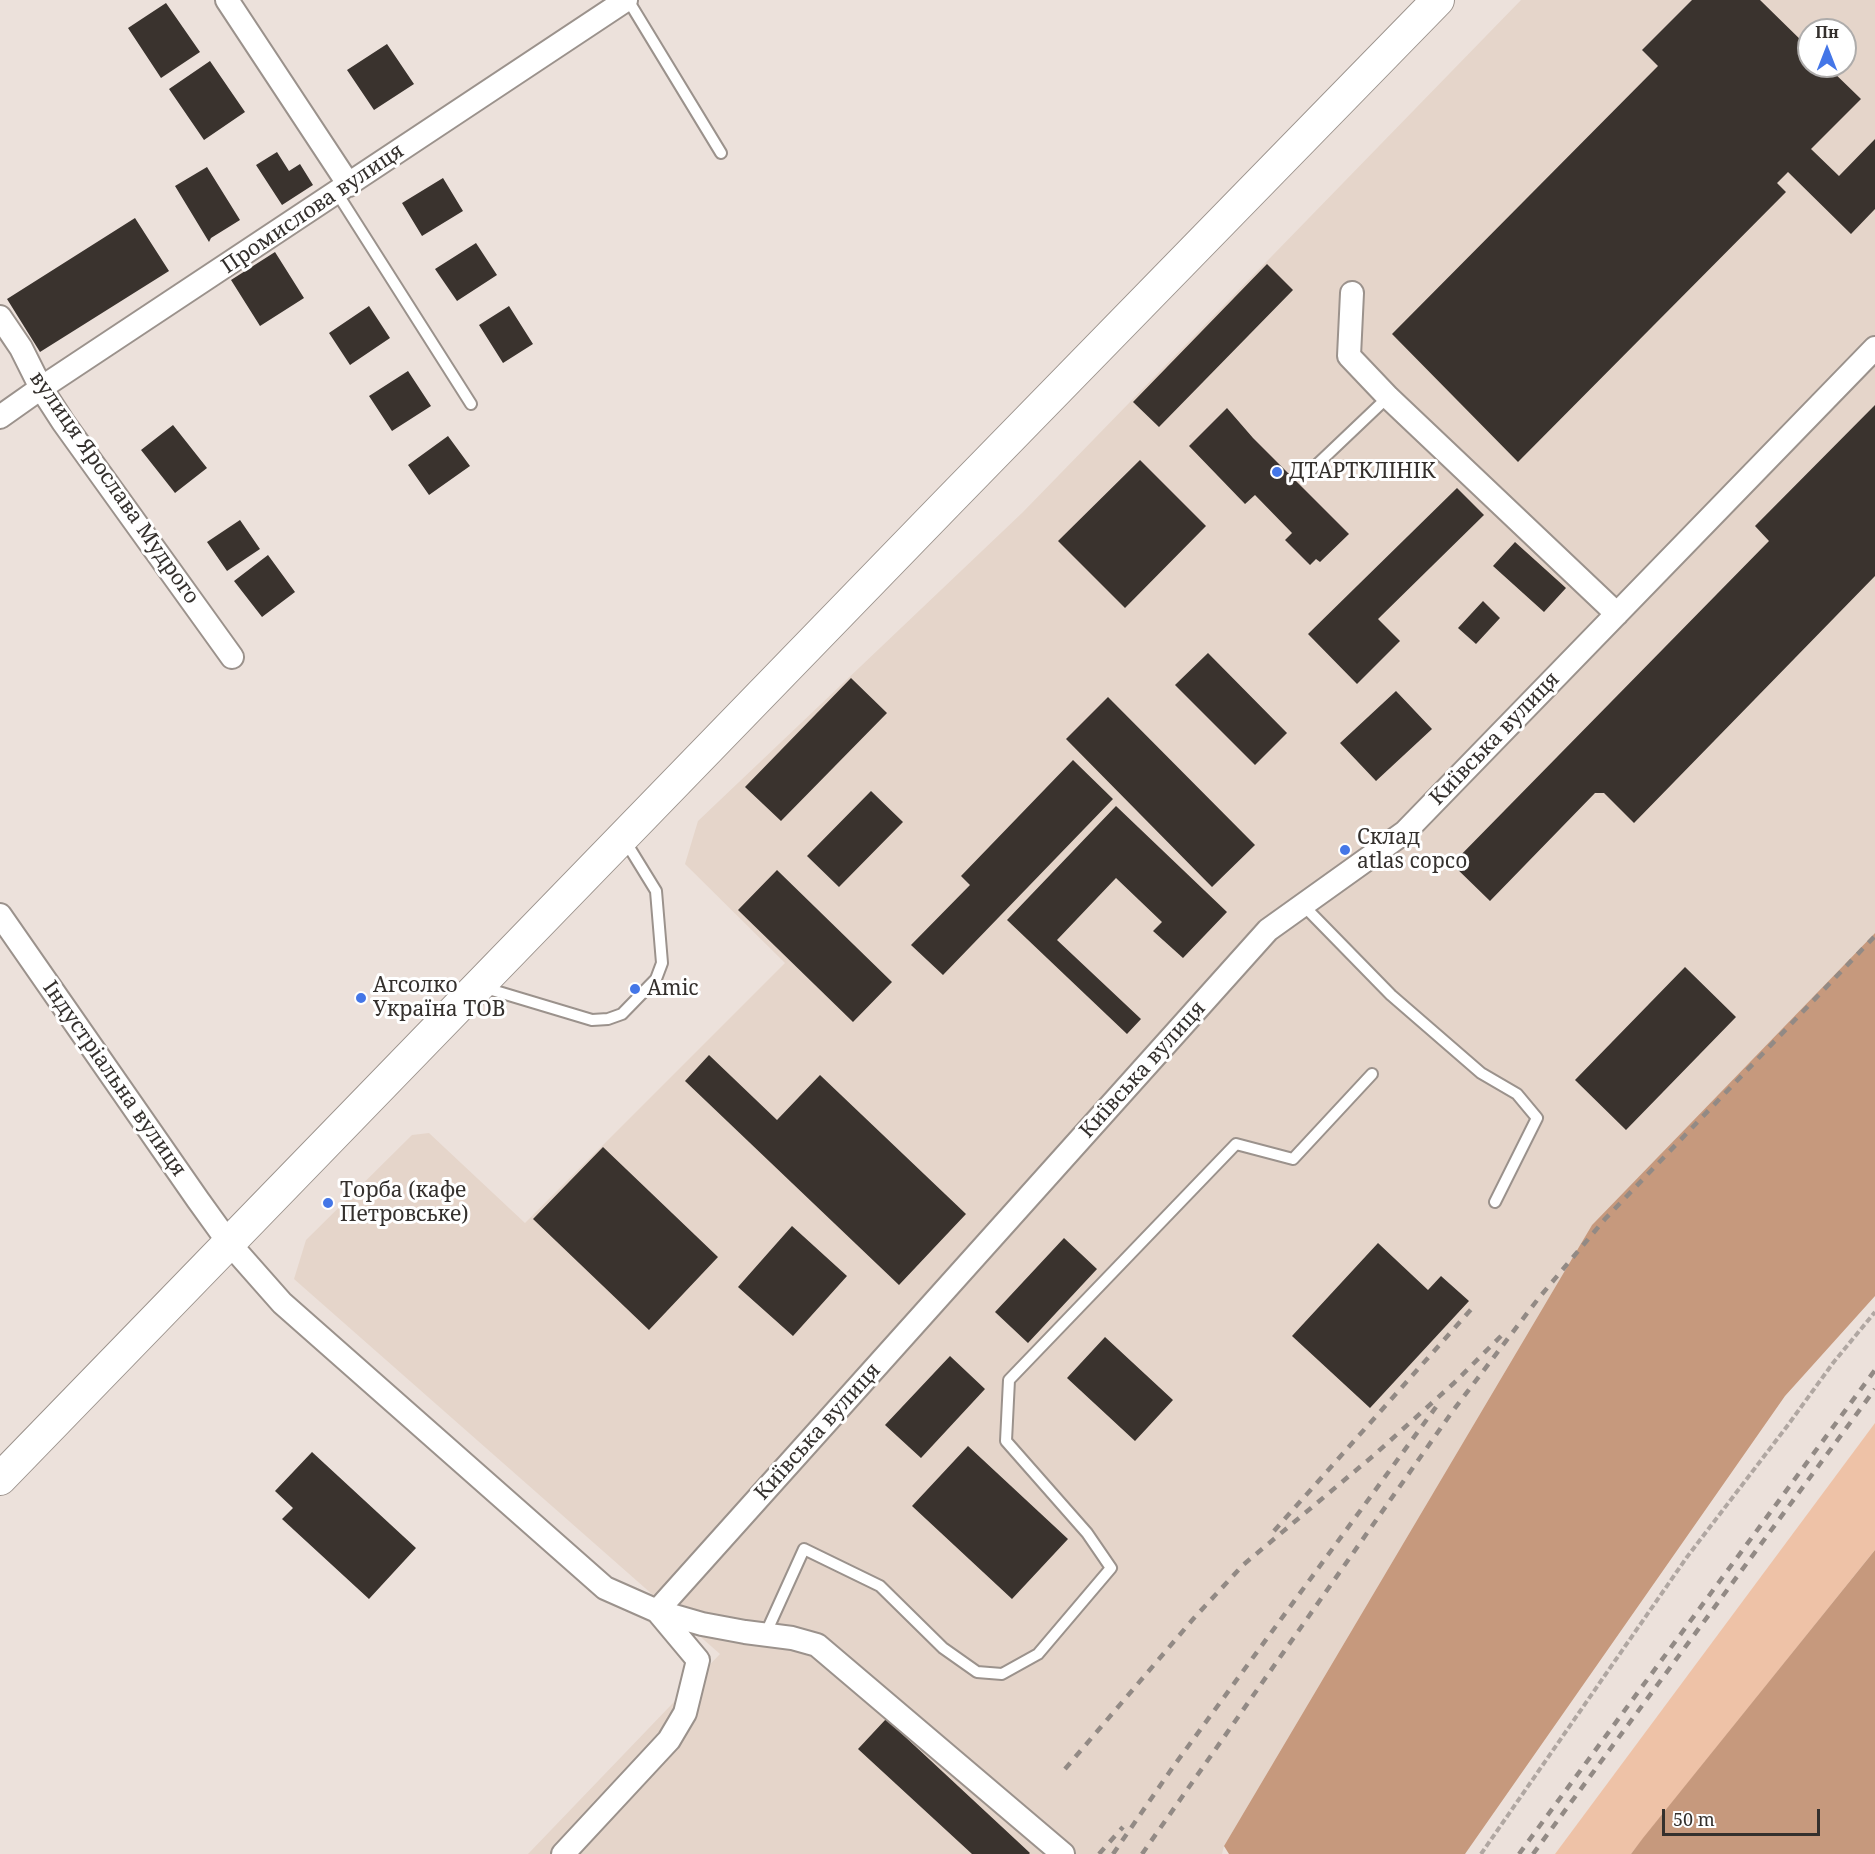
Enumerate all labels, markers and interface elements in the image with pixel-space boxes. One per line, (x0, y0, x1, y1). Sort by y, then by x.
north arrow (1797, 18, 1857, 78)
text: Пн (1815, 21, 1839, 43)
street label: Промислова вулиця (217, 139, 409, 279)
street label: вулиця Ярослава Мудрого (24, 367, 204, 609)
place label: ДТАРТКЛІНІК (1289, 459, 1436, 485)
marker: ДТАРТКЛІНІК (1270, 465, 1284, 479)
street label: Київська вулиця (1425, 667, 1565, 811)
place label: Склад atlas copco (1357, 825, 1467, 875)
marker: Склад atlas copco (1338, 843, 1352, 857)
place label: Агсолко Україна ТОВ (373, 973, 506, 1023)
street label: Індустріальна вулиця (37, 976, 191, 1182)
place label: Amic (647, 976, 699, 1002)
marker: Amic (628, 982, 642, 996)
marker: Агсолко Україна ТОВ (354, 991, 368, 1005)
street label: Київська вулиця (1075, 996, 1211, 1144)
place label: Торба (кафе Петровське) (340, 1178, 469, 1228)
marker: Торба (кафе Петровське) (321, 1196, 335, 1210)
street label: Київська вулиця (750, 1358, 886, 1506)
scale bar (1665, 1797, 1822, 1835)
text: 50 m (1673, 1807, 1715, 1831)

